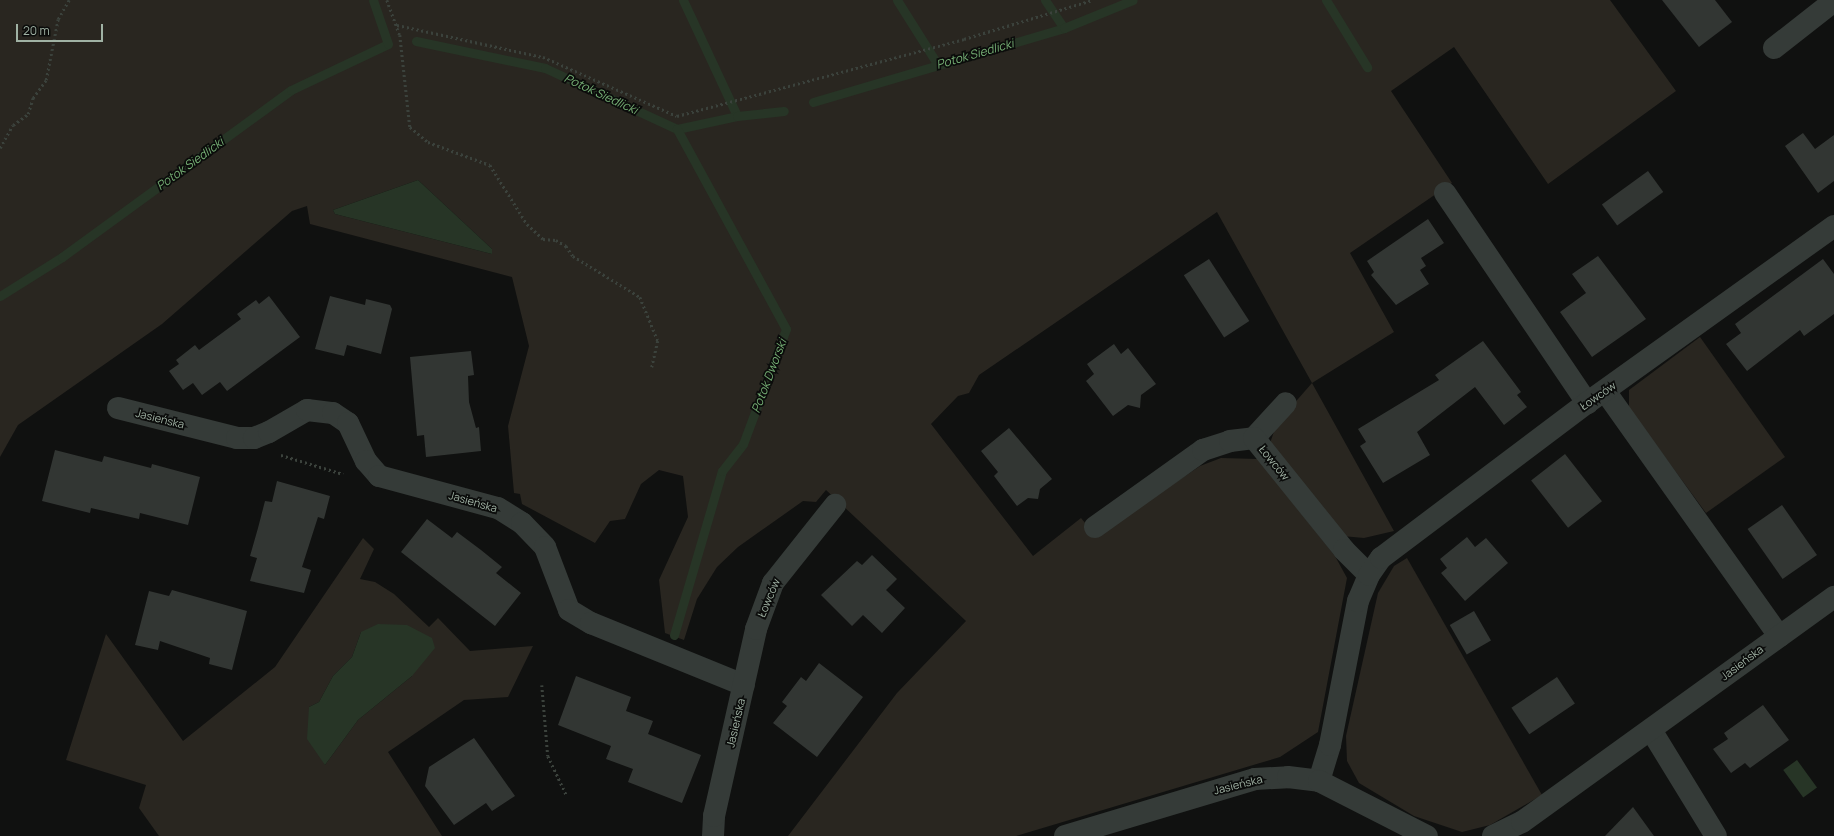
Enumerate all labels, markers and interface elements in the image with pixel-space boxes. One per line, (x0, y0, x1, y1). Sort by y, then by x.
scale bar (18, 16, 105, 42)
text: 20 m (23, 22, 50, 39)
water label: Potok Siedlicki (935, 36, 1015, 72)
water label: Potok Siedlicki (562, 71, 640, 117)
water label: Potok Siedlicki (154, 135, 226, 193)
water label: Potok Dworski (748, 337, 790, 415)
street label: Łowców (1577, 379, 1619, 413)
street label: Jasieńska (134, 407, 186, 431)
street label: Łowców (1256, 443, 1292, 483)
street label: Jasieńska (447, 489, 499, 515)
street label: Łowców (755, 577, 783, 619)
street label: Jasieńska (1718, 643, 1766, 683)
street label: Jasieńska (724, 697, 748, 749)
street label: Jasieńska (1212, 773, 1264, 797)

